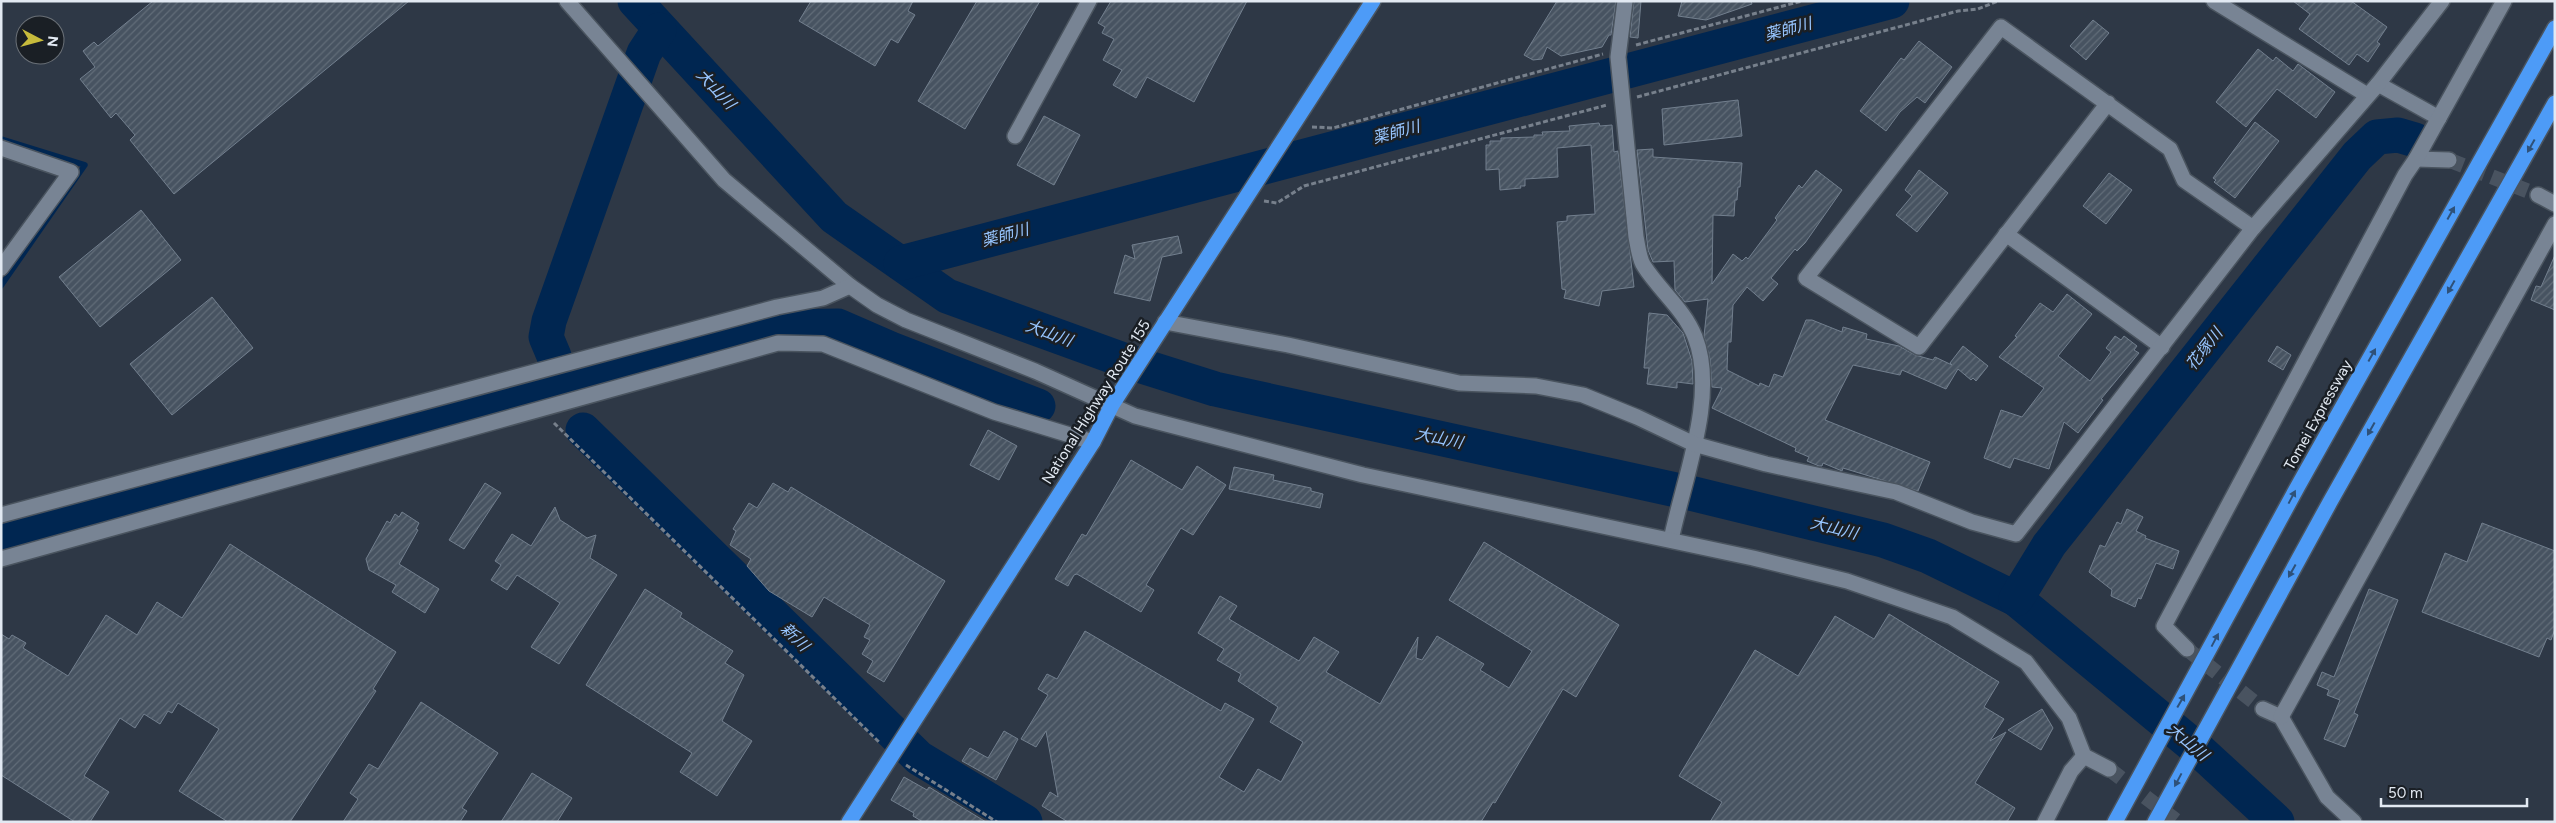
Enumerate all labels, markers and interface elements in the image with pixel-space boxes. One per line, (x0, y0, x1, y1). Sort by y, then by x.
water label: 薬師川 (1762, 13, 1816, 44)
north arrow (15, 15, 65, 65)
text: N (43, 35, 61, 48)
water label: 大山川 (693, 65, 741, 114)
water label: 薬師川 (1370, 116, 1424, 147)
one-way arrow (2527, 139, 2535, 153)
one-way arrow (2447, 206, 2455, 221)
water label: 薬師川 (979, 219, 1033, 250)
one-way arrow (2447, 280, 2455, 295)
water label: 大山川 (1023, 316, 1077, 351)
street label: National Highway Route 155 (1038, 317, 1154, 487)
water label: 花塚川 (2182, 323, 2227, 374)
one-way arrow (2367, 348, 2376, 362)
street label: Tomei Expressway (2280, 357, 2356, 473)
one-way arrow (2367, 422, 2376, 436)
water label: 大山川 (1414, 424, 1466, 453)
one-way arrow (2288, 490, 2296, 504)
water label: 大山川 (1808, 513, 1862, 544)
one-way arrow (2288, 564, 2296, 578)
water label: 新川 (777, 619, 815, 656)
one-way arrow (2211, 633, 2219, 647)
one-way arrow (2177, 695, 2186, 708)
water label: 大山川 (2164, 719, 2214, 766)
one-way arrow (2174, 772, 2182, 787)
scale bar (2381, 776, 2527, 808)
text: 50 m (2388, 784, 2423, 802)

